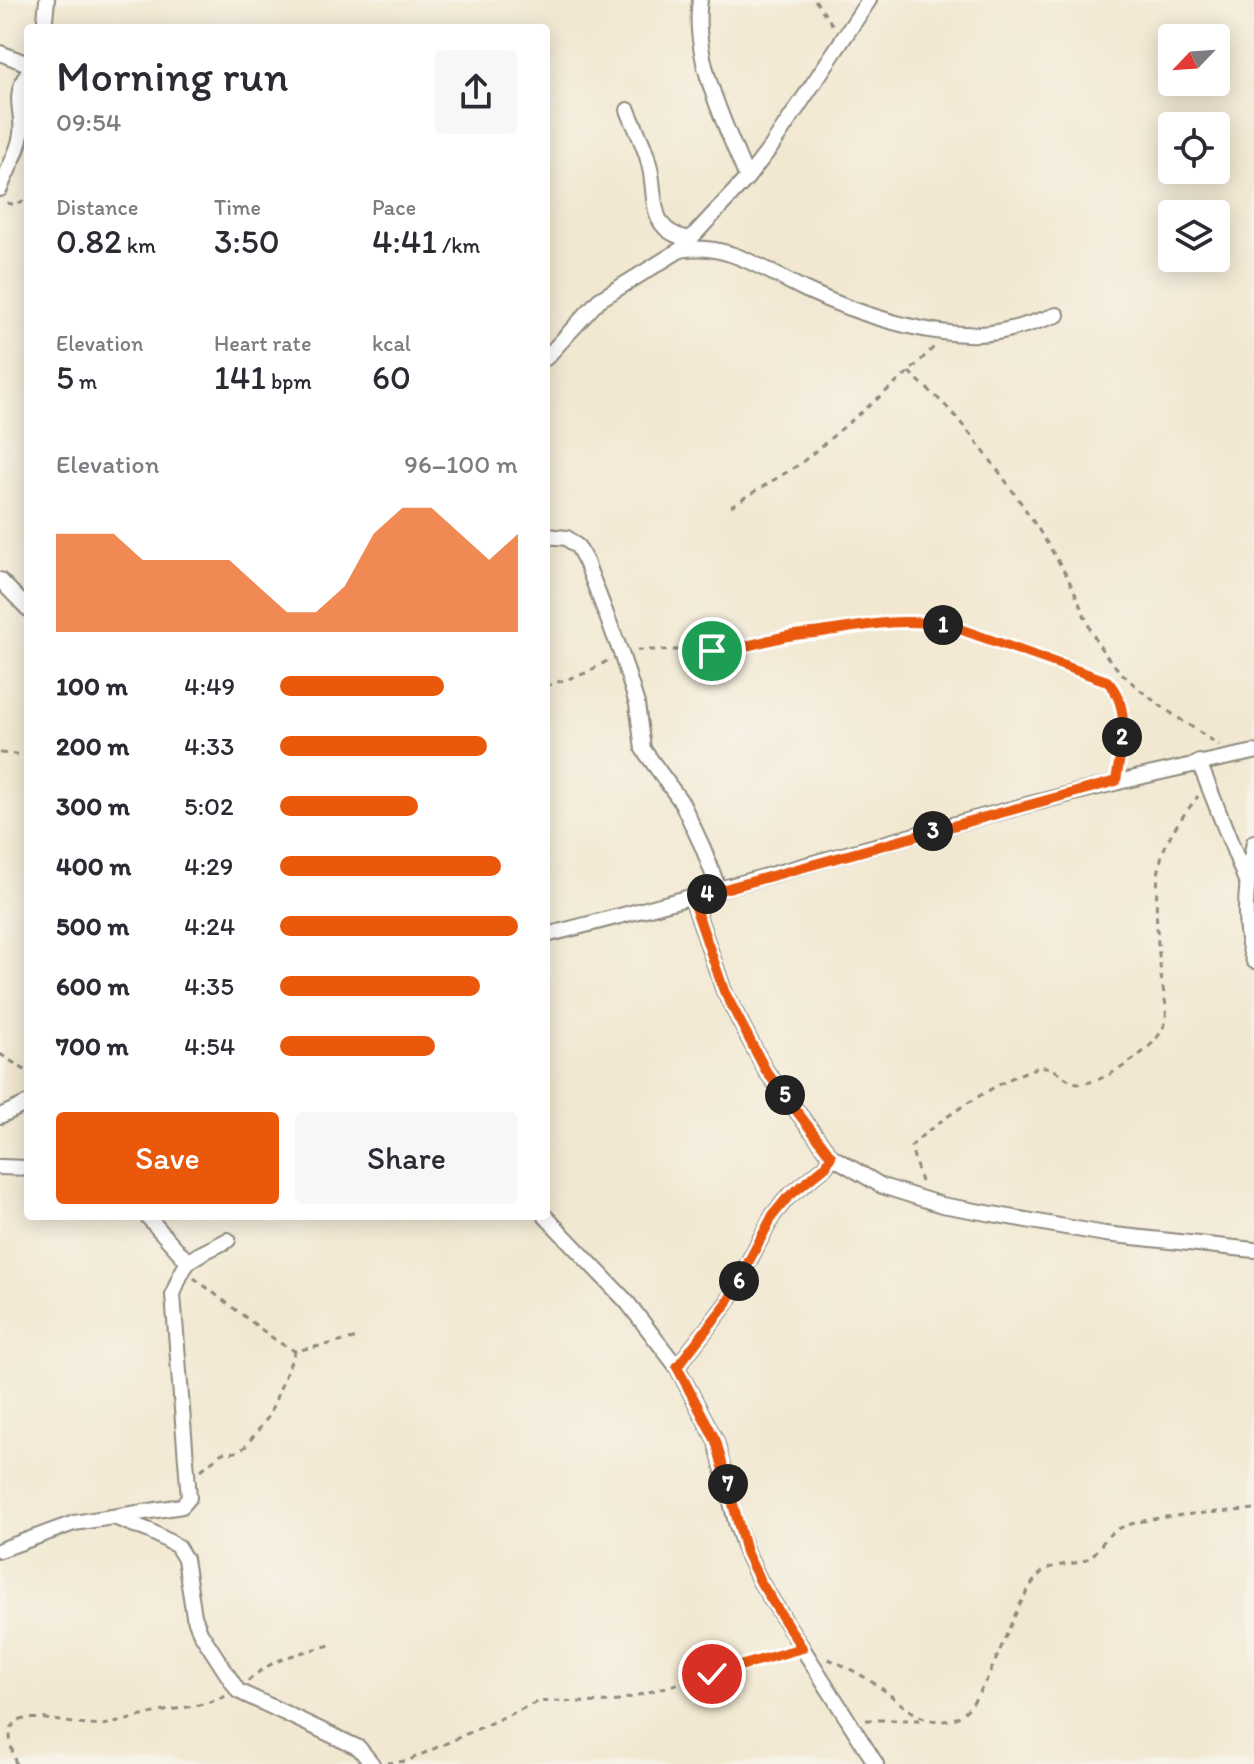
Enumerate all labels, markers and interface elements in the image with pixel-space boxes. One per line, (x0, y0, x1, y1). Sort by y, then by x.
north arrow (1158, 24, 1230, 96)
map controls (1158, 24, 1230, 272)
text: Morning run (56, 49, 289, 102)
button: share (434, 50, 518, 134)
text: 09:54 (56, 106, 121, 138)
button: locate (1158, 112, 1230, 184)
text: Distance (56, 194, 138, 221)
text: Time (214, 194, 261, 221)
text: Pace (372, 194, 416, 221)
button: layers (1158, 200, 1230, 272)
text: 0.82 (56, 221, 122, 262)
text: 3:50 (214, 221, 280, 262)
text: 4:41 (372, 221, 437, 262)
text: km (122, 232, 156, 259)
text: /km (437, 232, 480, 259)
text: Elevation (56, 330, 143, 357)
text: Heart rate (214, 330, 311, 357)
text: kcal (372, 330, 411, 357)
text: 5 (56, 357, 74, 398)
text: 141 (214, 357, 266, 398)
text: 60 (372, 357, 411, 398)
text: m (74, 368, 97, 395)
text: bpm (266, 368, 312, 395)
text: Elevation (56, 448, 159, 480)
text: 96–100 m (404, 448, 518, 480)
pin: 1 (923, 605, 963, 645)
text: 1 (938, 611, 948, 638)
pin (678, 617, 746, 685)
icon: arrive (690, 629, 734, 673)
text: 100 m (56, 670, 128, 702)
text: 4:49 (184, 670, 235, 702)
pin: 2 (1102, 717, 1142, 757)
text: 2 (1116, 723, 1128, 750)
text: 200 m (56, 730, 129, 762)
text: 4:33 (184, 730, 234, 762)
text: 300 m (56, 790, 130, 822)
text: 5:02 (184, 790, 234, 822)
pin: 3 (913, 811, 953, 851)
text: 3 (927, 817, 939, 844)
text: 400 m (56, 850, 131, 882)
text: 4:29 (184, 850, 233, 882)
pin: 4 (687, 874, 727, 914)
text: 4 (700, 880, 714, 907)
text: 500 m (56, 910, 129, 942)
text: 4:24 (184, 910, 235, 942)
text: 600 m (56, 970, 130, 1002)
text: 4:35 (184, 970, 234, 1002)
text: 700 m (56, 1030, 129, 1062)
text: 4:54 (184, 1030, 235, 1062)
pin: 5 (765, 1075, 805, 1115)
text: 5 (779, 1081, 791, 1108)
button: Save (56, 1112, 279, 1204)
button: Share (295, 1112, 518, 1204)
pin: 6 (719, 1261, 759, 1301)
text: 6 (733, 1267, 745, 1294)
pin: 7 (708, 1464, 748, 1504)
text: 7 (723, 1470, 733, 1497)
pin (678, 1640, 746, 1708)
icon: check (690, 1652, 734, 1696)

